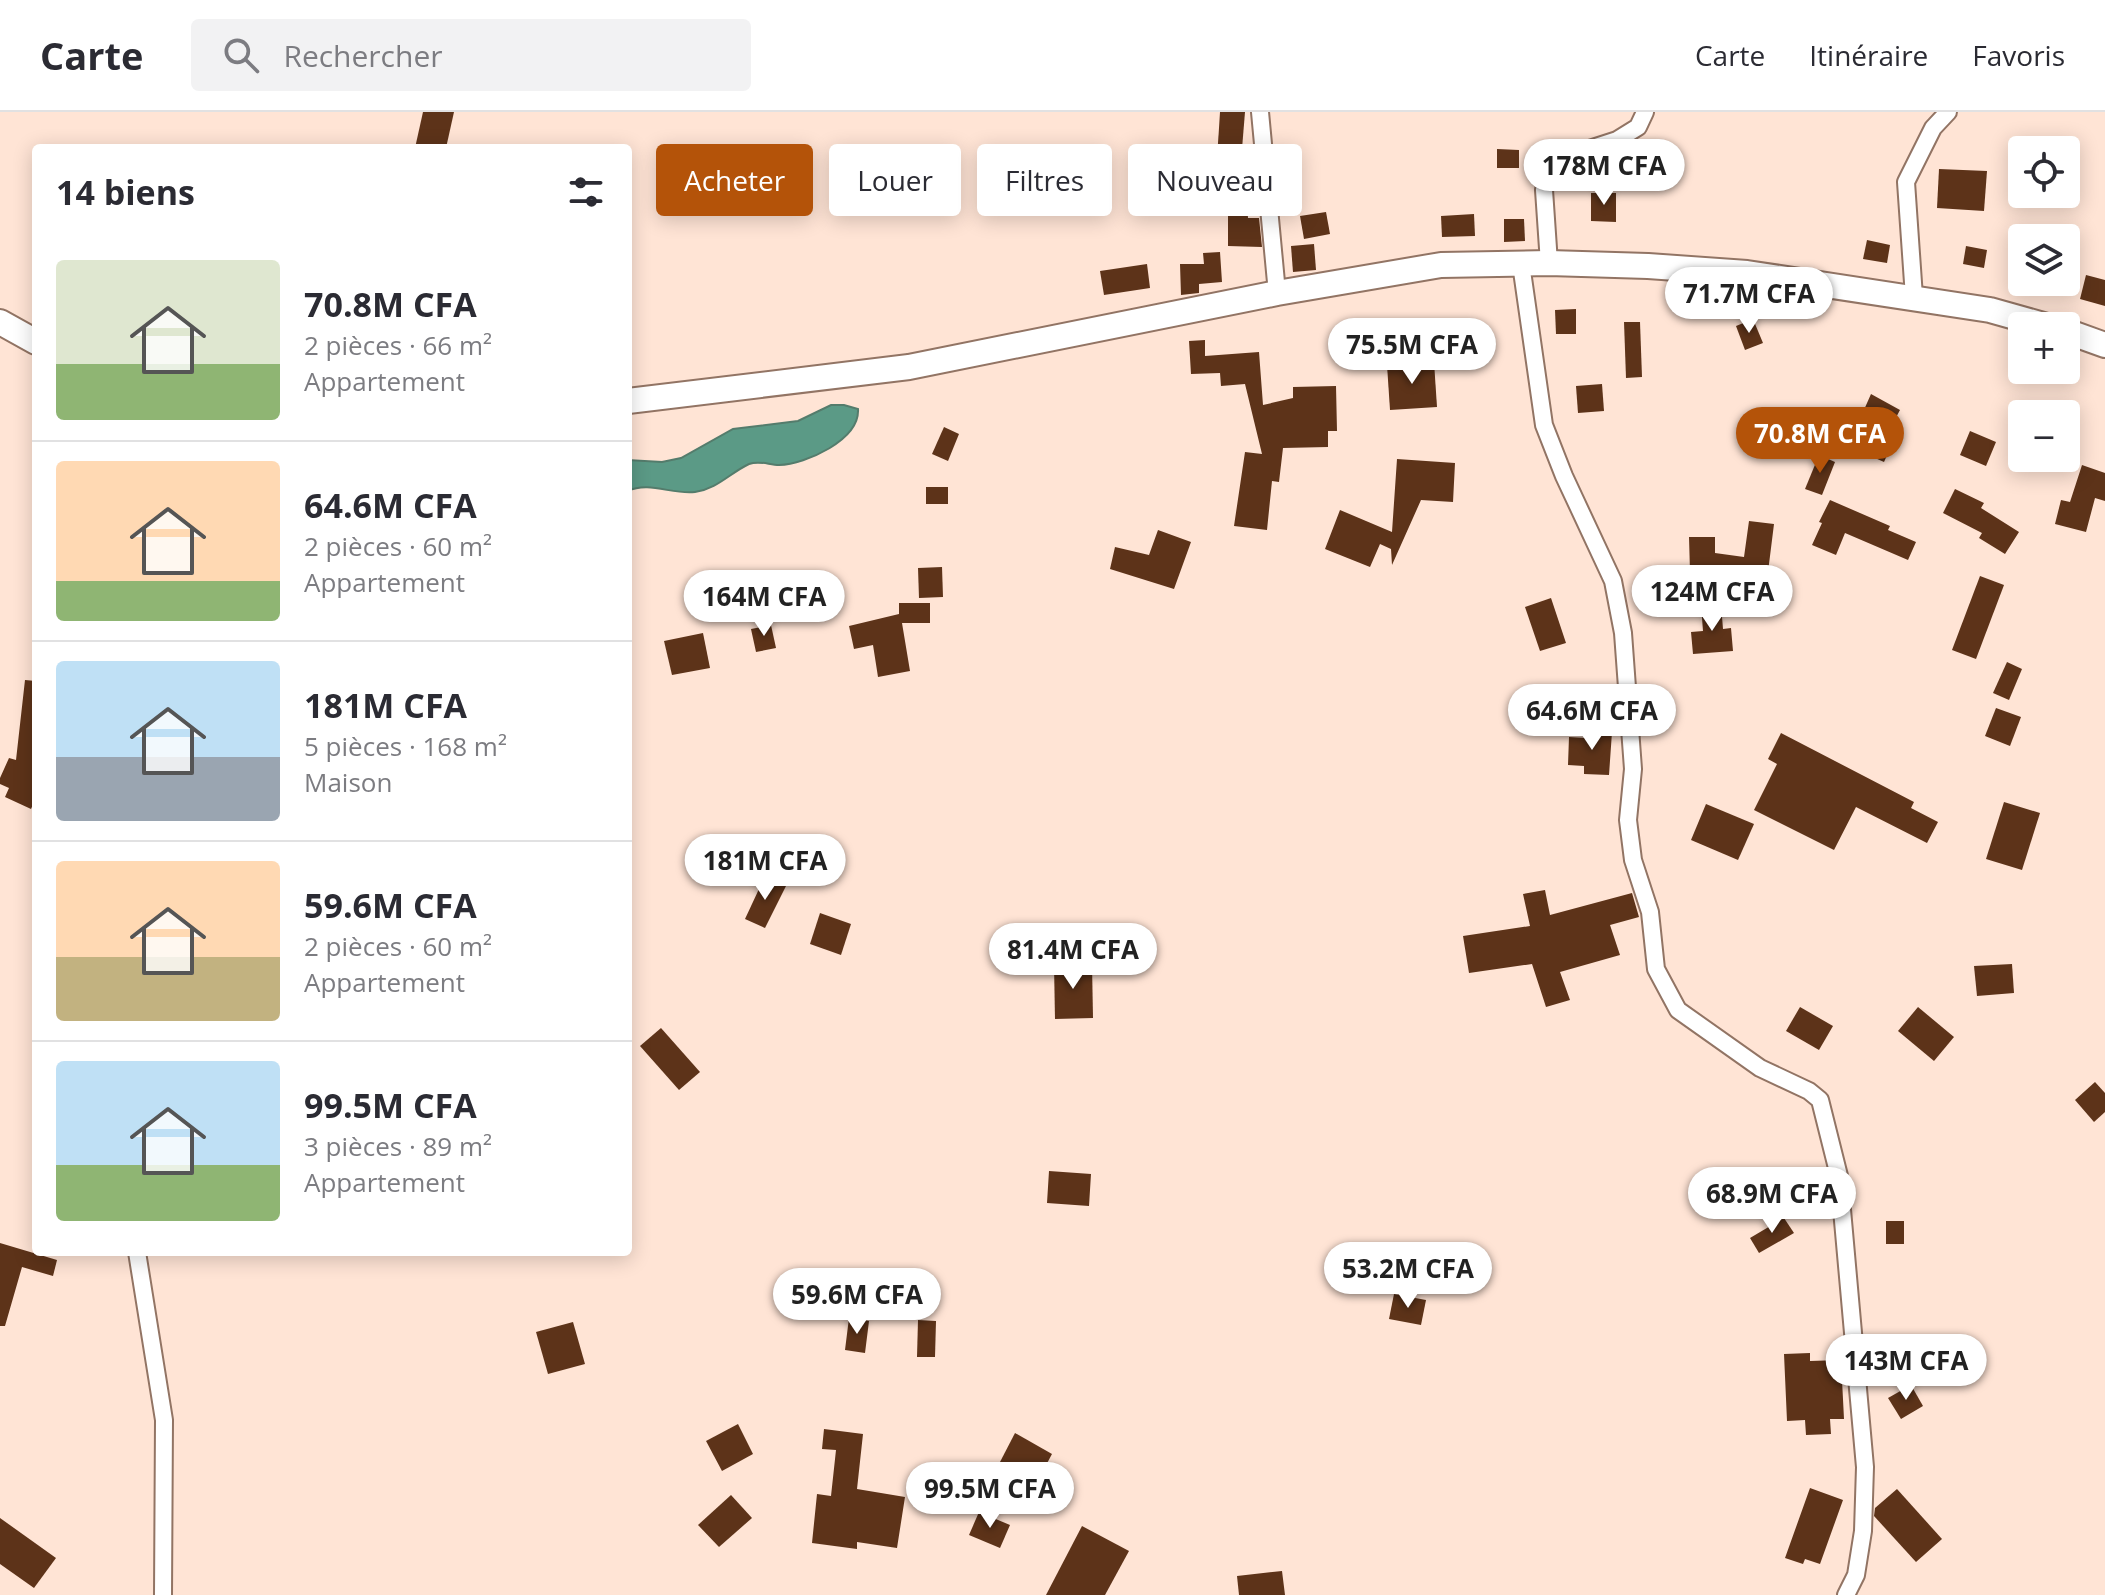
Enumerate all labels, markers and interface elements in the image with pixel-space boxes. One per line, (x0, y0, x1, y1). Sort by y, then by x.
search box (191, 19, 751, 91)
text: Carte (40, 29, 143, 81)
icon: search (219, 33, 263, 77)
text: Rechercher (283, 35, 443, 76)
text: Carte (1695, 36, 1765, 74)
text: Itinéraire (1809, 36, 1928, 74)
text: Favoris (1972, 36, 2065, 74)
map controls (2008, 136, 2080, 472)
button: locate (2008, 136, 2080, 208)
pin: 178M CFA (1521, 139, 1687, 207)
chip: Acheter (656, 144, 813, 216)
chip: Louer (829, 144, 961, 216)
chip: Filtres (977, 144, 1112, 216)
chip: Nouveau (1128, 144, 1302, 216)
text: 178M CFA (1542, 147, 1666, 183)
text: 14 biens (56, 169, 195, 215)
icon: filters (564, 170, 608, 214)
button: layers (2008, 224, 2080, 296)
pin: 71.7M CFA (1657, 267, 1841, 335)
text: 71.7M CFA (1683, 275, 1815, 311)
text: 70.8M CFA (304, 281, 477, 327)
icon: home (120, 292, 216, 388)
button: + (2008, 312, 2080, 384)
pin: 75.5M CFA (1320, 318, 1504, 386)
text: 75.5M CFA (1346, 326, 1478, 362)
text: 2 pièces · 66 m² (304, 327, 492, 363)
text: Appartement (304, 363, 465, 399)
button: − (2008, 400, 2080, 472)
pin: 70.8M CFA (1728, 407, 1912, 475)
text: 70.8M CFA (1754, 415, 1886, 451)
text: 64.6M CFA (304, 482, 477, 528)
icon: home (120, 493, 216, 589)
text: 2 pièces · 60 m² (304, 528, 492, 564)
text: Appartement (304, 564, 465, 600)
pin: 124M CFA (1629, 565, 1795, 633)
pin: 164M CFA (681, 570, 847, 638)
text: 124M CFA (1650, 573, 1774, 609)
text: 164M CFA (702, 578, 826, 614)
text: 181M CFA (304, 682, 467, 728)
pin: 64.6M CFA (1500, 684, 1684, 752)
text: 64.6M CFA (1526, 692, 1658, 728)
icon: home (120, 693, 216, 789)
text: 5 pièces · 168 m² (304, 728, 507, 764)
text: Maison (304, 764, 392, 800)
pin: 181M CFA (682, 834, 848, 902)
text: 181M CFA (703, 842, 827, 878)
text: 59.6M CFA (304, 882, 477, 928)
icon: home (120, 893, 216, 989)
pin: 81.4M CFA (981, 923, 1165, 991)
text: 2 pièces · 60 m² (304, 928, 492, 964)
text: 81.4M CFA (1007, 931, 1139, 967)
text: Appartement (304, 964, 465, 1000)
text: 99.5M CFA (304, 1082, 477, 1128)
icon: home (120, 1093, 216, 1189)
text: 3 pièces · 89 m² (304, 1128, 492, 1164)
text: Appartement (304, 1164, 465, 1200)
pin: 68.9M CFA (1680, 1167, 1864, 1235)
text: 68.9M CFA (1706, 1175, 1838, 1211)
pin: 53.2M CFA (1316, 1242, 1500, 1310)
text: 53.2M CFA (1342, 1250, 1474, 1286)
pin: 59.6M CFA (765, 1268, 949, 1336)
text: 59.6M CFA (791, 1276, 923, 1312)
pin: 143M CFA (1823, 1334, 1989, 1402)
text: 143M CFA (1844, 1342, 1968, 1378)
pin: 99.5M CFA (898, 1462, 1082, 1530)
text: 99.5M CFA (924, 1470, 1056, 1506)

